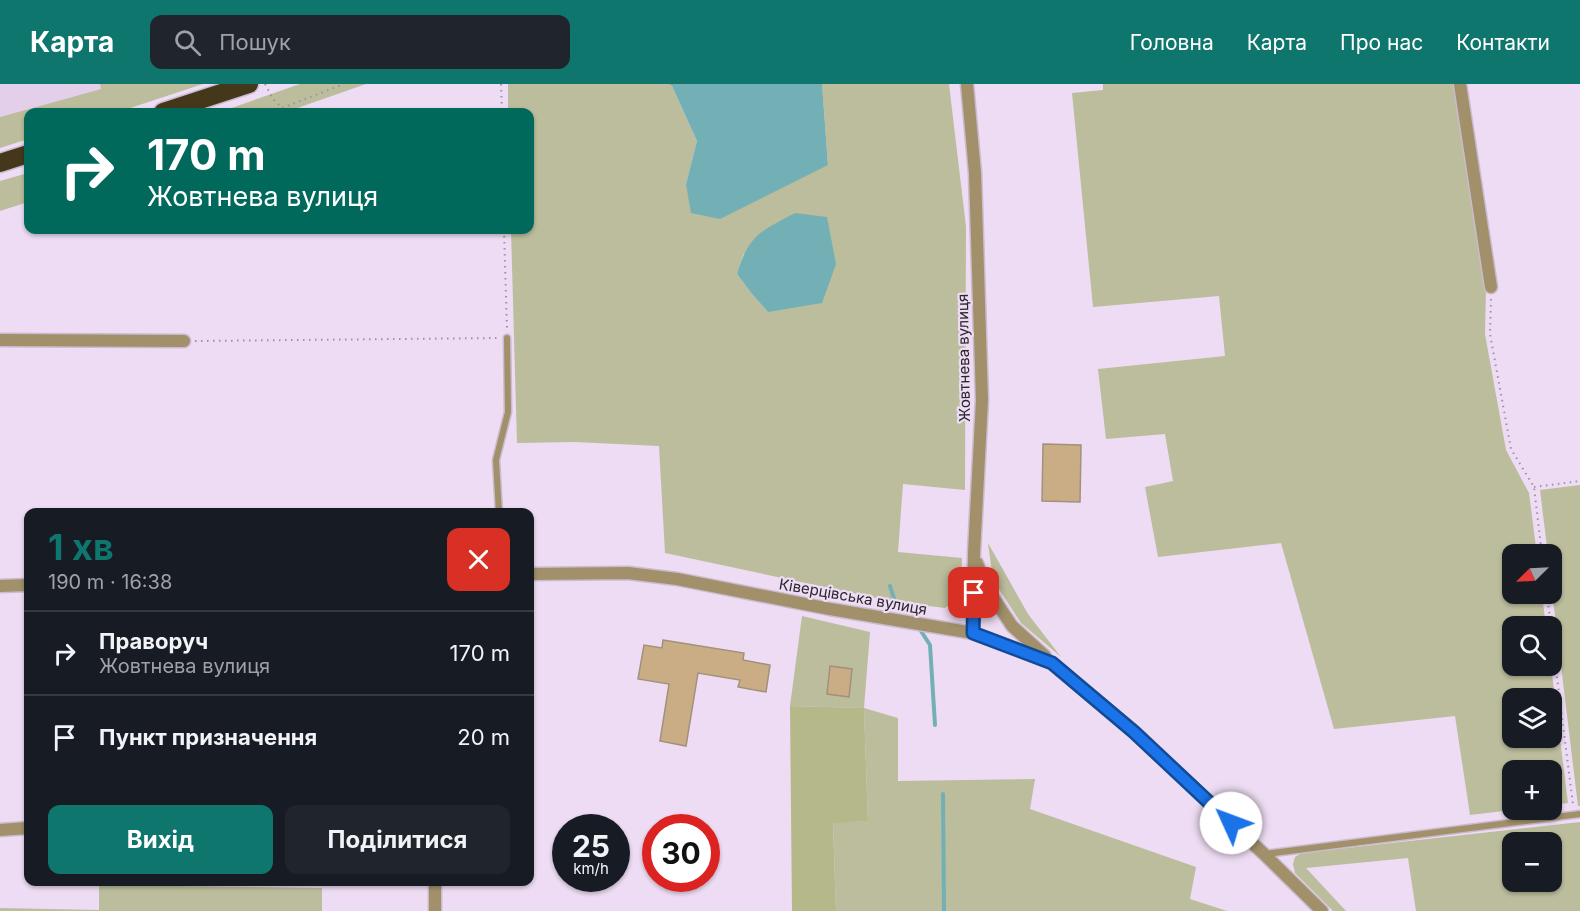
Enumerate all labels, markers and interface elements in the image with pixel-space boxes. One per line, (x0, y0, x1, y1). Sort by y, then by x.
search box (150, 15, 570, 69)
text: Карта (30, 25, 114, 59)
icon: search (171, 26, 204, 59)
text: Пошук (219, 29, 291, 55)
text: Головна (1130, 30, 1214, 55)
text: Карта (1247, 30, 1307, 55)
text: Про нас (1340, 30, 1423, 55)
text: Контакти (1456, 30, 1550, 55)
text: 170 m (147, 129, 265, 180)
icon: right (48, 132, 126, 210)
text: Жовтнева вулиця (147, 180, 378, 213)
street label: Жовтнева вулиця (953, 294, 974, 422)
text: 1 хв (48, 525, 114, 569)
button: close (447, 528, 510, 591)
north arrow (1502, 544, 1562, 604)
map controls (1502, 544, 1562, 892)
pin (948, 567, 999, 618)
text: 190 m · 16:38 (48, 570, 172, 594)
street label: Ківерцівська вулиця (778, 574, 929, 619)
icon: arrive (957, 576, 990, 609)
button: search (1502, 616, 1562, 676)
text: Праворуч (99, 628, 208, 654)
icon: right (48, 637, 81, 670)
text: 170 m (450, 640, 510, 666)
text: Жовтнева вулиця (99, 654, 270, 678)
button: layers (1502, 688, 1562, 748)
icon: arrive (48, 721, 81, 754)
text: Пункт призначення (99, 724, 317, 750)
text: 20 m (457, 724, 510, 750)
button: + (1502, 760, 1562, 820)
position arrow (1199, 791, 1263, 855)
button: Вихід (48, 805, 273, 874)
button: Поділитися (285, 805, 510, 874)
speed limit sign: 30 (642, 814, 720, 892)
text: 25 (572, 828, 610, 864)
button: − (1502, 832, 1562, 892)
text: km/h (573, 859, 609, 878)

